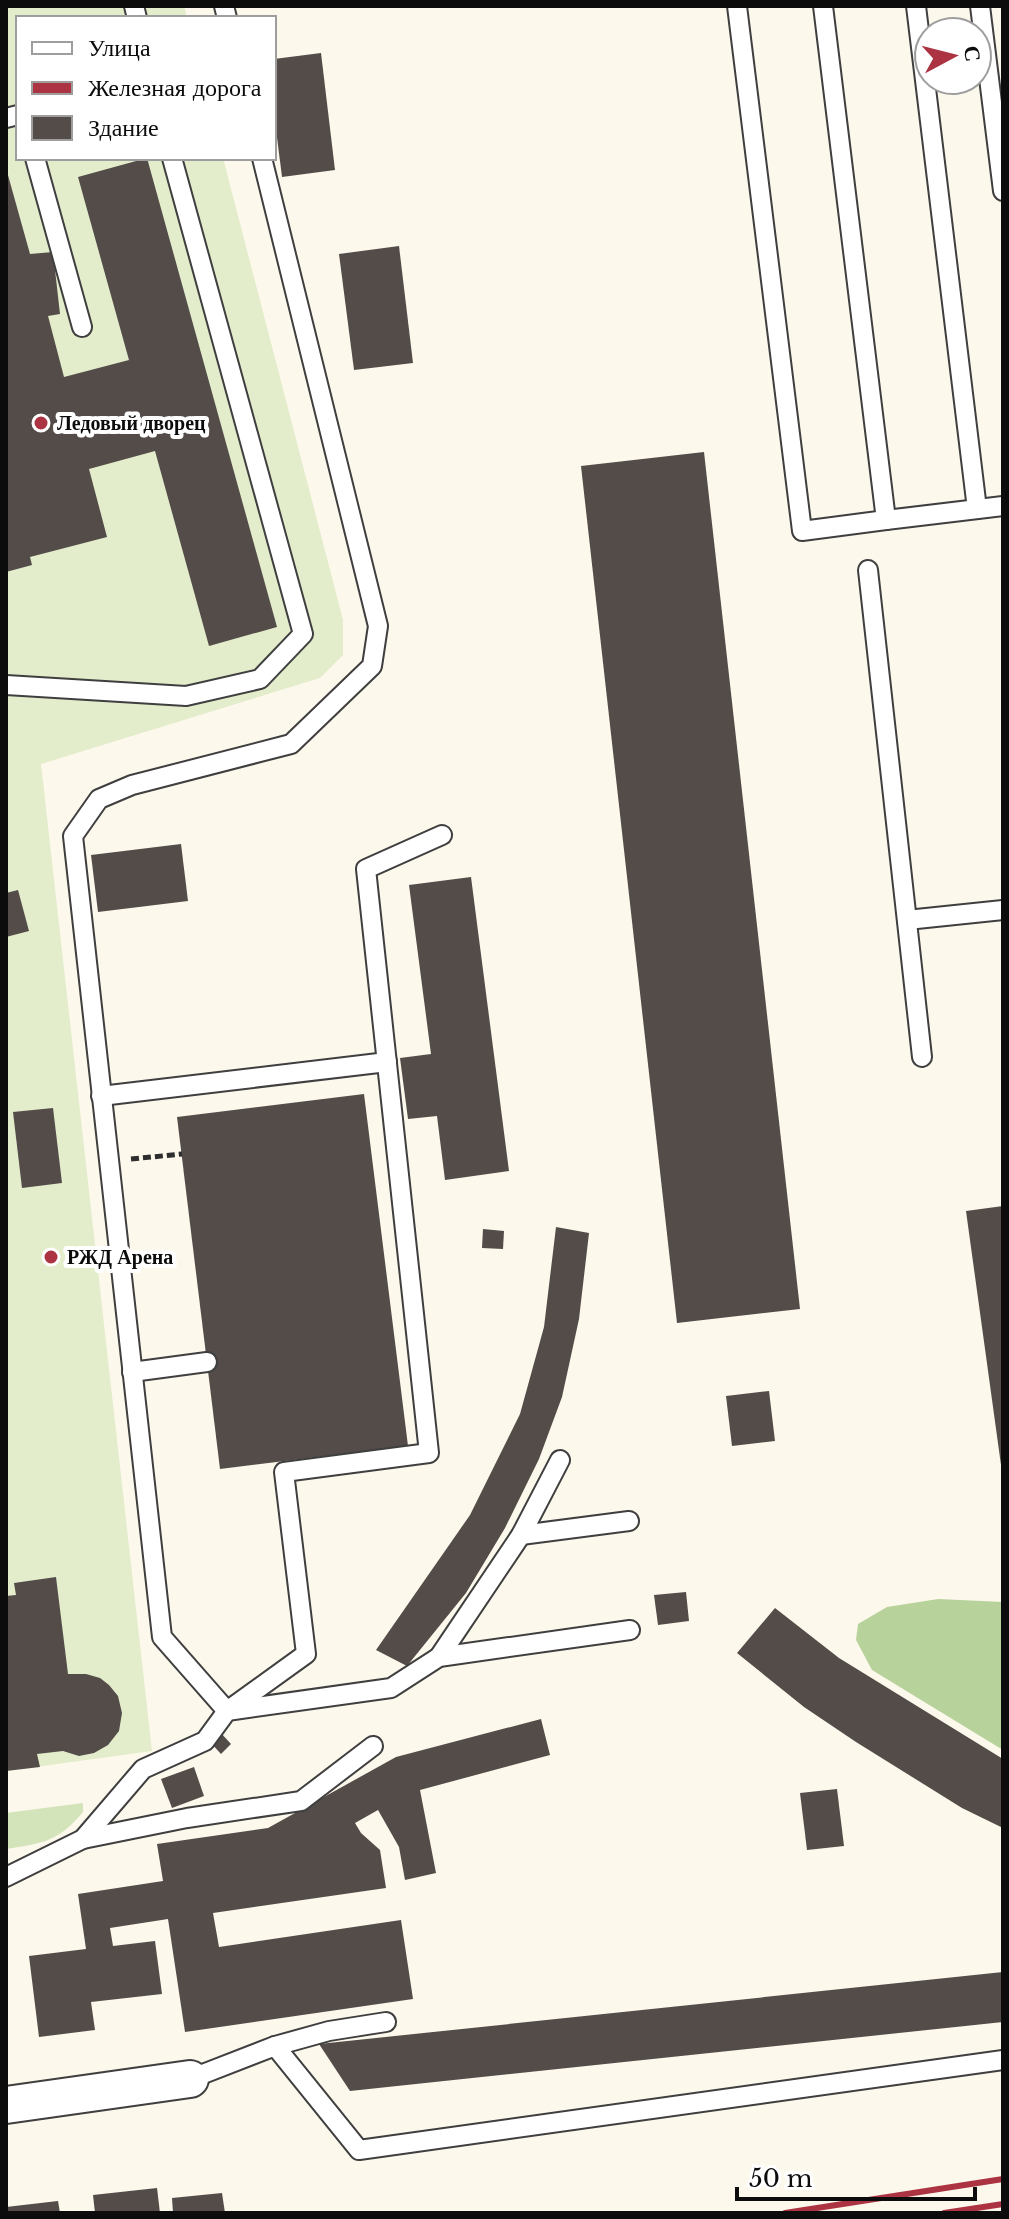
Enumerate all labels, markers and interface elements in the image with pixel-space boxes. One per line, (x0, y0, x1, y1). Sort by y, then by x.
legend (16, 16, 276, 160)
north arrow (913, 16, 993, 96)
text: Улица (88, 33, 151, 62)
text: С (958, 44, 987, 63)
text: Железная дорога (88, 73, 262, 102)
text: Здание (88, 113, 159, 142)
place label: Ледовый дворец (57, 411, 206, 435)
marker: Ледовый дворец (32, 414, 50, 432)
place label: РЖД Арена (67, 1245, 173, 1269)
marker: РЖД Арена (42, 1248, 60, 1266)
scale bar (737, 2151, 975, 2201)
text: 50 m (749, 2164, 813, 2193)

